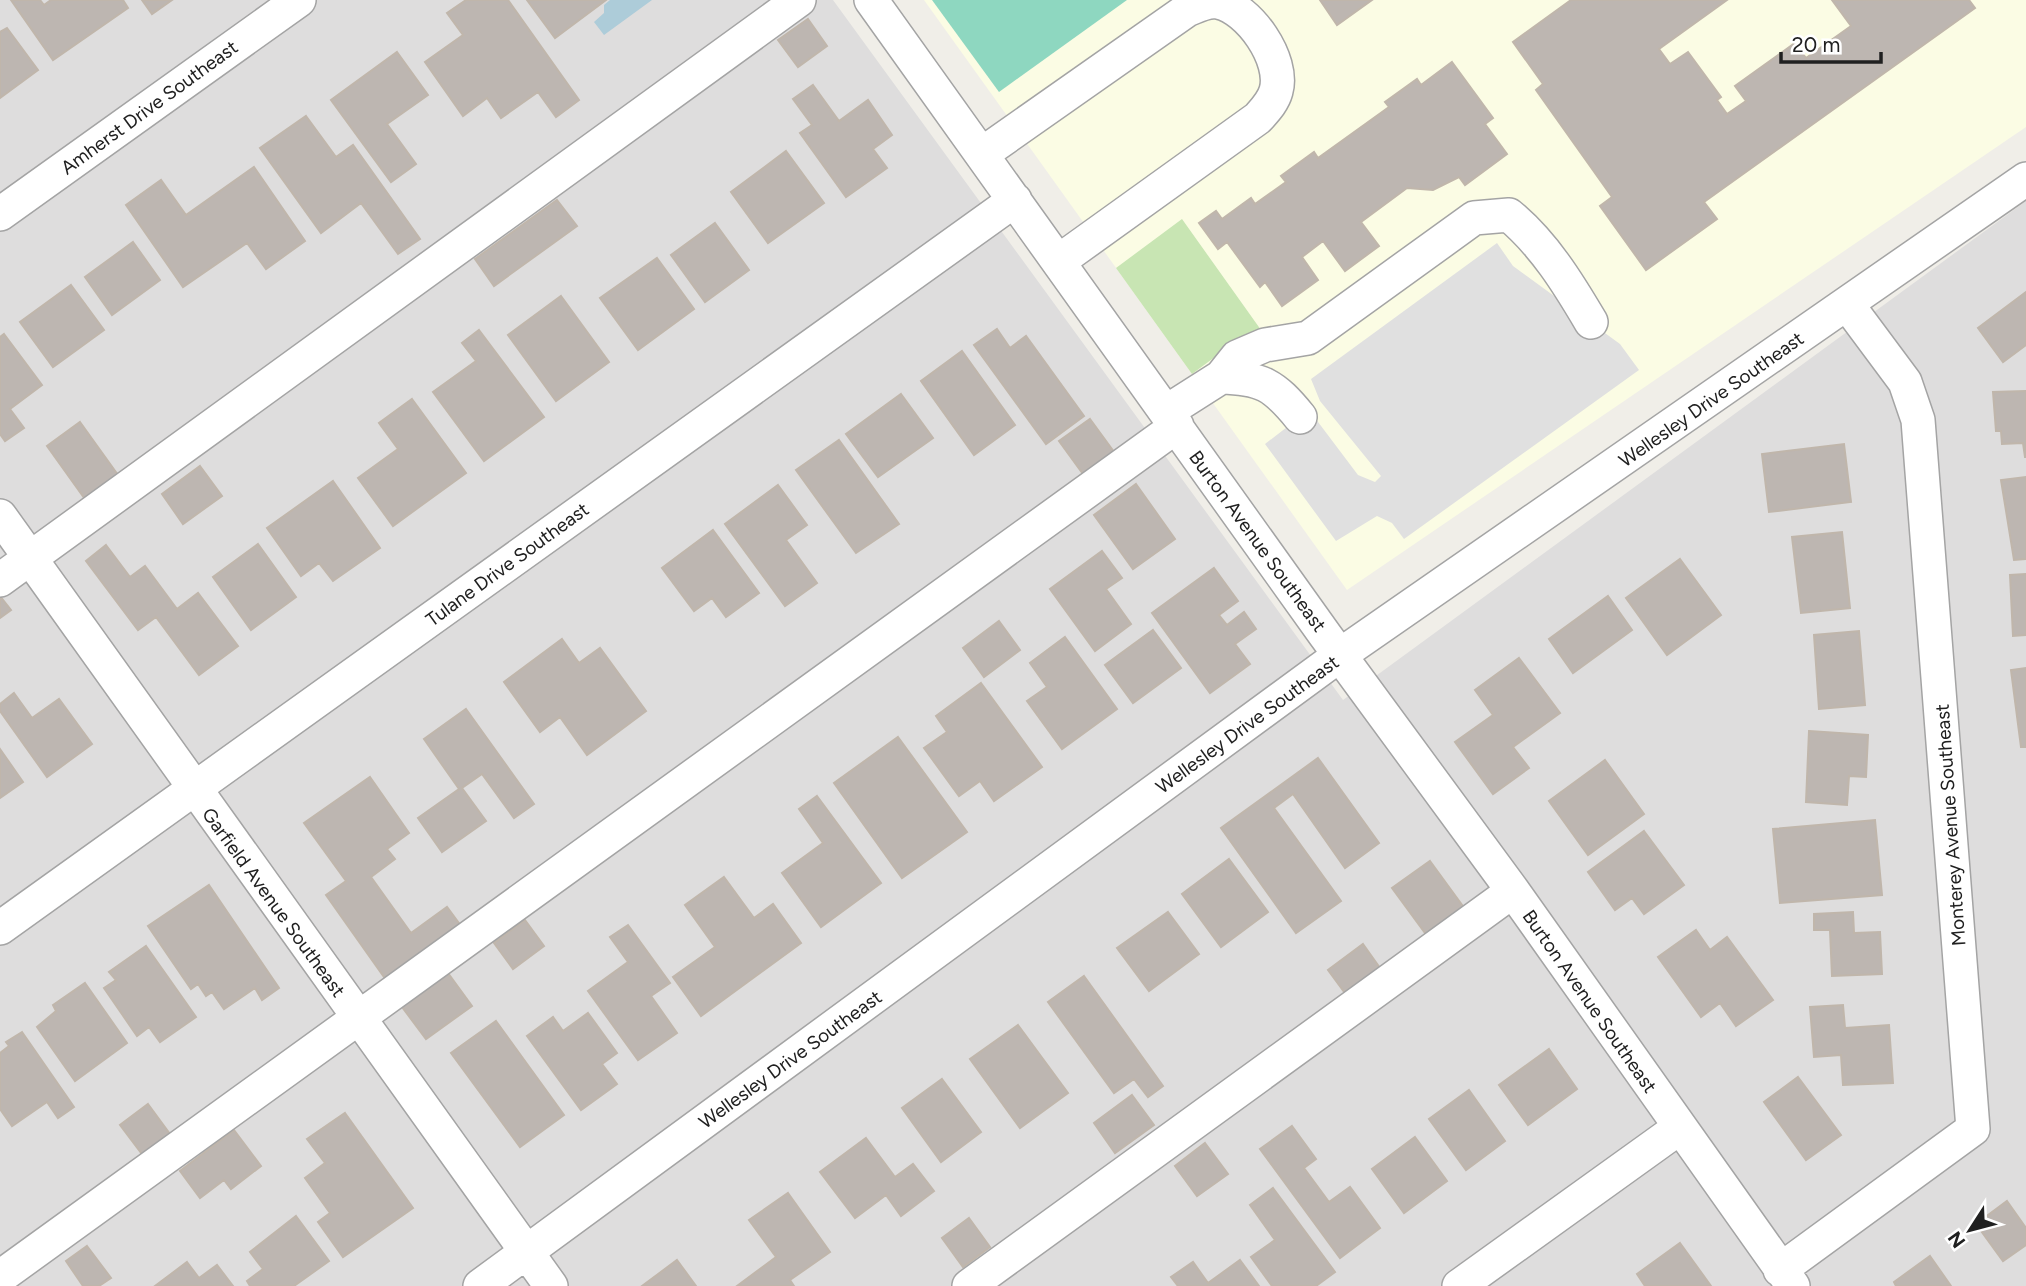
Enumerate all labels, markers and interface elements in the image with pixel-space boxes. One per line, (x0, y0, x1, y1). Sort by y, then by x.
scale bar (1781, 21, 1881, 65)
text: 20 m (1792, 32, 1840, 57)
street label: Amherst Drive Southeast (56, 36, 242, 179)
street label: Wellesley Drive Southeast (1614, 327, 1808, 472)
street label: Burton Avenue Southeast (1184, 446, 1331, 636)
street label: Tulane Drive Southeast (421, 498, 593, 631)
street label: Wellesley Drive Southeast (1151, 650, 1343, 798)
street label: Monterey Avenue Southeast (1931, 703, 1970, 947)
street label: Garfield Avenue Southeast (197, 803, 350, 1001)
street label: Burton Avenue Southeast (1518, 905, 1662, 1097)
street label: Wellesley Drive Southeast (694, 985, 886, 1133)
north arrow (1935, 1195, 2005, 1265)
text: N (1943, 1227, 1970, 1252)

